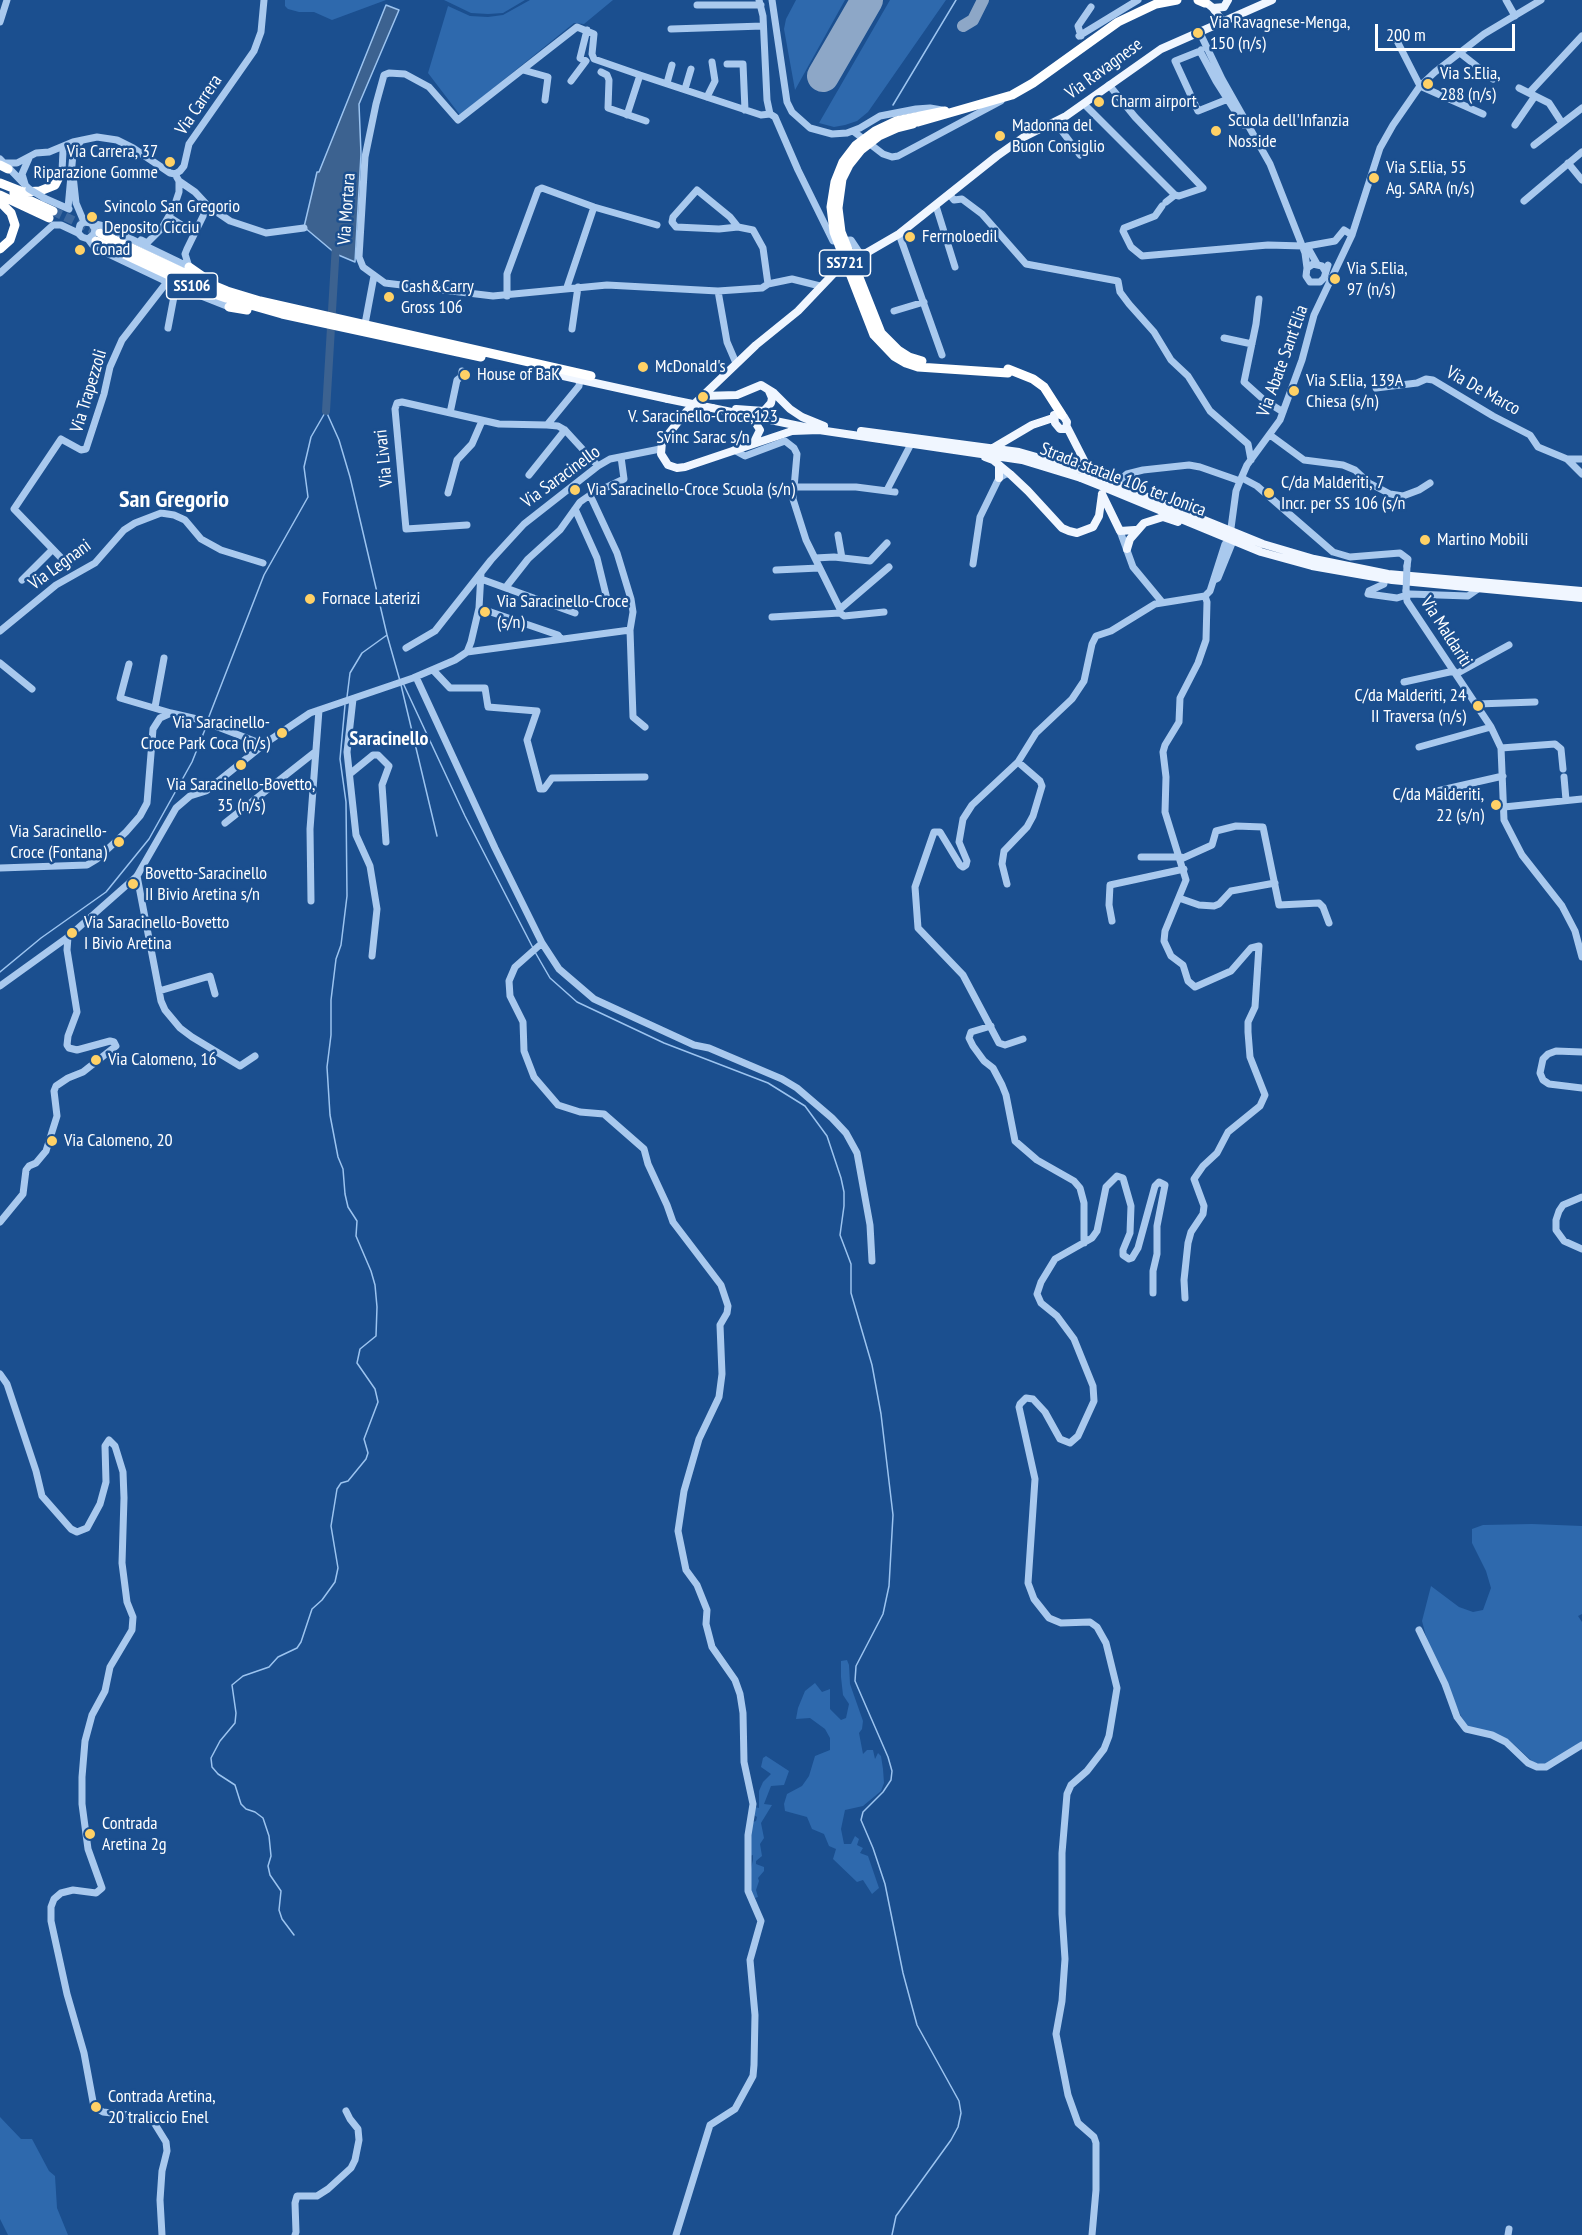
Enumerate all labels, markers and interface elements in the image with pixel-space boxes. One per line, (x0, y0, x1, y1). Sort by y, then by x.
place label: Via Ravagnese-Menga, 150 (n/s) (1210, 12, 1350, 54)
scale bar (1378, 12, 1518, 50)
text: 200 m (1386, 23, 1426, 46)
marker: Via Ravagnese-Menga, 150 (n/s) (1191, 26, 1205, 40)
street label: Via Ravagnese (1061, 34, 1147, 104)
place label: Via S.Elia, 288 (n/s) (1440, 63, 1501, 106)
street label: Via Carrera (171, 71, 227, 139)
marker: Via S.Elia, 288 (n/s) (1421, 77, 1435, 91)
place label: Charm airport (1111, 91, 1197, 113)
marker: Charm airport (1092, 95, 1106, 109)
place label: Scuola dell'Infanzia Nosside (1228, 110, 1349, 152)
place label: Madonna del Buon Consiglio (1012, 115, 1105, 158)
marker: Scuola dell'Infanzia Nosside (1209, 124, 1223, 138)
marker: Madonna del Buon Consiglio (993, 129, 1007, 143)
place label: Via Carrera, 37 Riparazione Gomme (33, 141, 158, 184)
marker: Via Carrera, 37 Riparazione Gomme (163, 155, 177, 169)
place label: Via S.Elia, 55 Ag. SARA (n/s) (1386, 157, 1474, 200)
marker: Via S.Elia, 55 Ag. SARA (n/s) (1367, 171, 1381, 185)
street label: Via Mortara (334, 172, 360, 246)
place label: Svincolo San Gregorio Deposito Cicciu (104, 196, 240, 238)
marker: Svincolo San Gregorio Deposito Cicciu (85, 210, 99, 224)
place label: Ferrnoloedil (922, 226, 998, 248)
marker: Ferrnoloedil (903, 230, 917, 244)
place label: Conad (92, 239, 130, 261)
marker: Conad (73, 243, 87, 257)
road number: SS721 (820, 250, 870, 276)
place label: Via S.Elia, 97 (n/s) (1347, 258, 1408, 300)
marker: Via S.Elia, 97 (n/s) (1328, 272, 1342, 286)
road number: SS106 (166, 273, 218, 299)
place label: Cash&Carry Gross 106 (401, 276, 474, 318)
marker: Cash&Carry Gross 106 (382, 290, 396, 304)
street label: Via Abate Sant'Elia (1253, 302, 1313, 420)
street label: Via Trapezzoli (66, 347, 112, 435)
place label: McDonald's (655, 356, 726, 378)
marker: McDonald's (636, 360, 650, 374)
street label: Via De Marco (1442, 362, 1524, 420)
place label: House of BaK (477, 364, 560, 386)
marker: House of BaK (458, 368, 472, 382)
place label: Via S.Elia, 139A Chiesa (s/n) (1306, 370, 1403, 412)
marker: Via S.Elia, 139A Chiesa (s/n) (1287, 384, 1301, 398)
marker: V. Saracinello-Croce,123 Svinc Sarac s/n (696, 390, 710, 404)
place label: V. Saracinello-Croce,123 Svinc Sarac s/n (628, 406, 778, 448)
street label: Via Livari (370, 428, 398, 488)
street label: Strada statale 106 ter Jonica (1037, 438, 1209, 522)
street label: Via Saracinello (517, 441, 605, 513)
place label: C/da Malderiti, 7 Incr. per SS 106 (s/n (1281, 472, 1405, 514)
place label: Via Saracinello-Croce Scuola (s/n) (587, 479, 795, 501)
marker: Via Saracinello-Croce Scuola (s/n) (568, 483, 582, 497)
district label: San Gregorio (119, 486, 229, 514)
marker: C/da Malderiti, 7 Incr. per SS 106 (s/n (1262, 486, 1276, 500)
place label: Martino Mobili (1437, 529, 1528, 551)
marker: Martino Mobili (1418, 533, 1432, 547)
street label: Via Legnani (25, 535, 95, 595)
place label: Fornace Laterizi (322, 588, 420, 610)
place label: Via Saracinello-Croce (s/n) (497, 591, 629, 634)
marker: Fornace Laterizi (303, 592, 317, 606)
street label: Via Maldariti (1415, 593, 1477, 671)
marker: Via Saracinello-Croce (s/n) (478, 605, 492, 619)
place label: C/da Malderiti, 24 II Traversa (n/s) (1354, 685, 1466, 728)
marker: C/da Malderiti, 24 II Traversa (n/s) (1471, 699, 1485, 713)
place label: Via Saracinello- Croce Park Coca (n/s) (141, 712, 270, 754)
marker: Via Saracinello- Croce Park Coca (n/s) (275, 726, 289, 740)
district label: Saracinello (350, 727, 428, 751)
marker: Via Saracinello-Bovetto, 35 (n/s) (234, 758, 248, 772)
place label: Via Saracinello-Bovetto, 35 (n/s) (167, 774, 315, 816)
place label: C/da Malderiti, 22 (s/n) (1393, 784, 1484, 826)
marker: C/da Malderiti, 22 (s/n) (1489, 798, 1503, 812)
place label: Via Saracinello- Croce (Fontana) (10, 821, 107, 864)
marker: Via Saracinello- Croce (Fontana) (112, 835, 126, 849)
place label: Bovetto-Saracinello II Bivio Aretina s/n (145, 863, 267, 906)
marker: Bovetto-Saracinello II Bivio Aretina s/n (126, 877, 140, 891)
place label: Via Saracinello-Bovetto I Bivio Aretina (84, 912, 229, 954)
marker: Via Saracinello-Bovetto I Bivio Aretina (65, 926, 79, 940)
place label: Via Calomeno, 16 (108, 1049, 217, 1071)
marker: Via Calomeno, 16 (89, 1053, 103, 1067)
place label: Via Calomeno, 20 (64, 1130, 173, 1152)
marker: Via Calomeno, 20 (45, 1134, 59, 1148)
place label: Contrada Aretina 2g (102, 1813, 167, 1856)
marker: Contrada Aretina 2g (83, 1827, 97, 1841)
place label: Contrada Aretina, 20 traliccio Enel (108, 2086, 215, 2128)
marker: Contrada Aretina, 20 traliccio Enel (89, 2100, 103, 2114)

